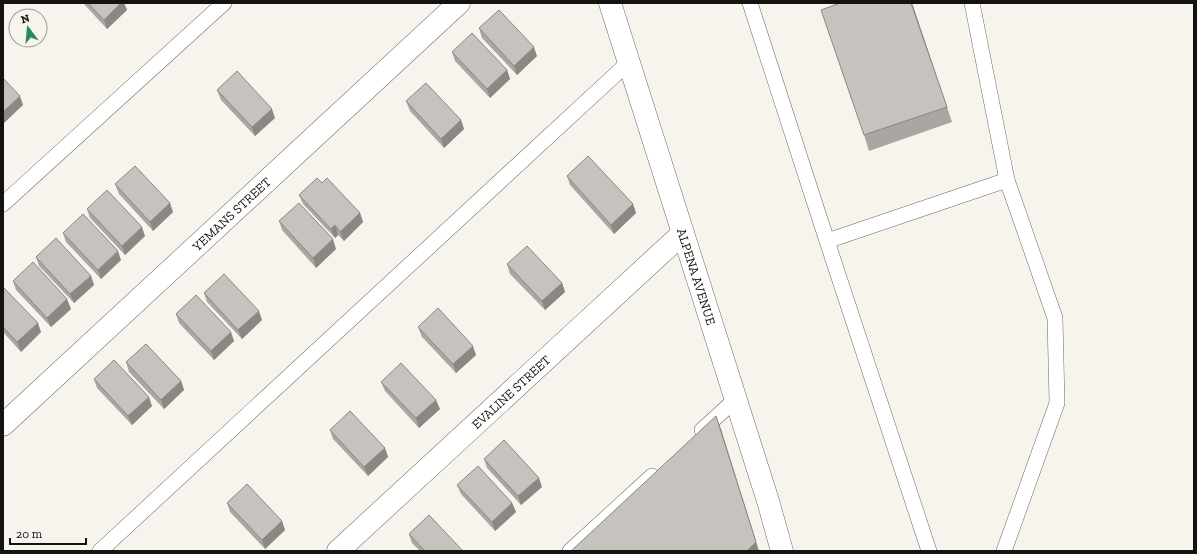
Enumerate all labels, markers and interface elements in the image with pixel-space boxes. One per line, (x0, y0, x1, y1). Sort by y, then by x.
north arrow (8, 8, 48, 48)
text: N (20, 11, 32, 26)
street label: YEMANS STREET (189, 174, 274, 255)
street label: ALPENA AVENUE (674, 226, 719, 327)
street label: EVALINE STREET (469, 352, 554, 432)
scale bar (10, 520, 86, 546)
text: 20 m (16, 527, 43, 541)

